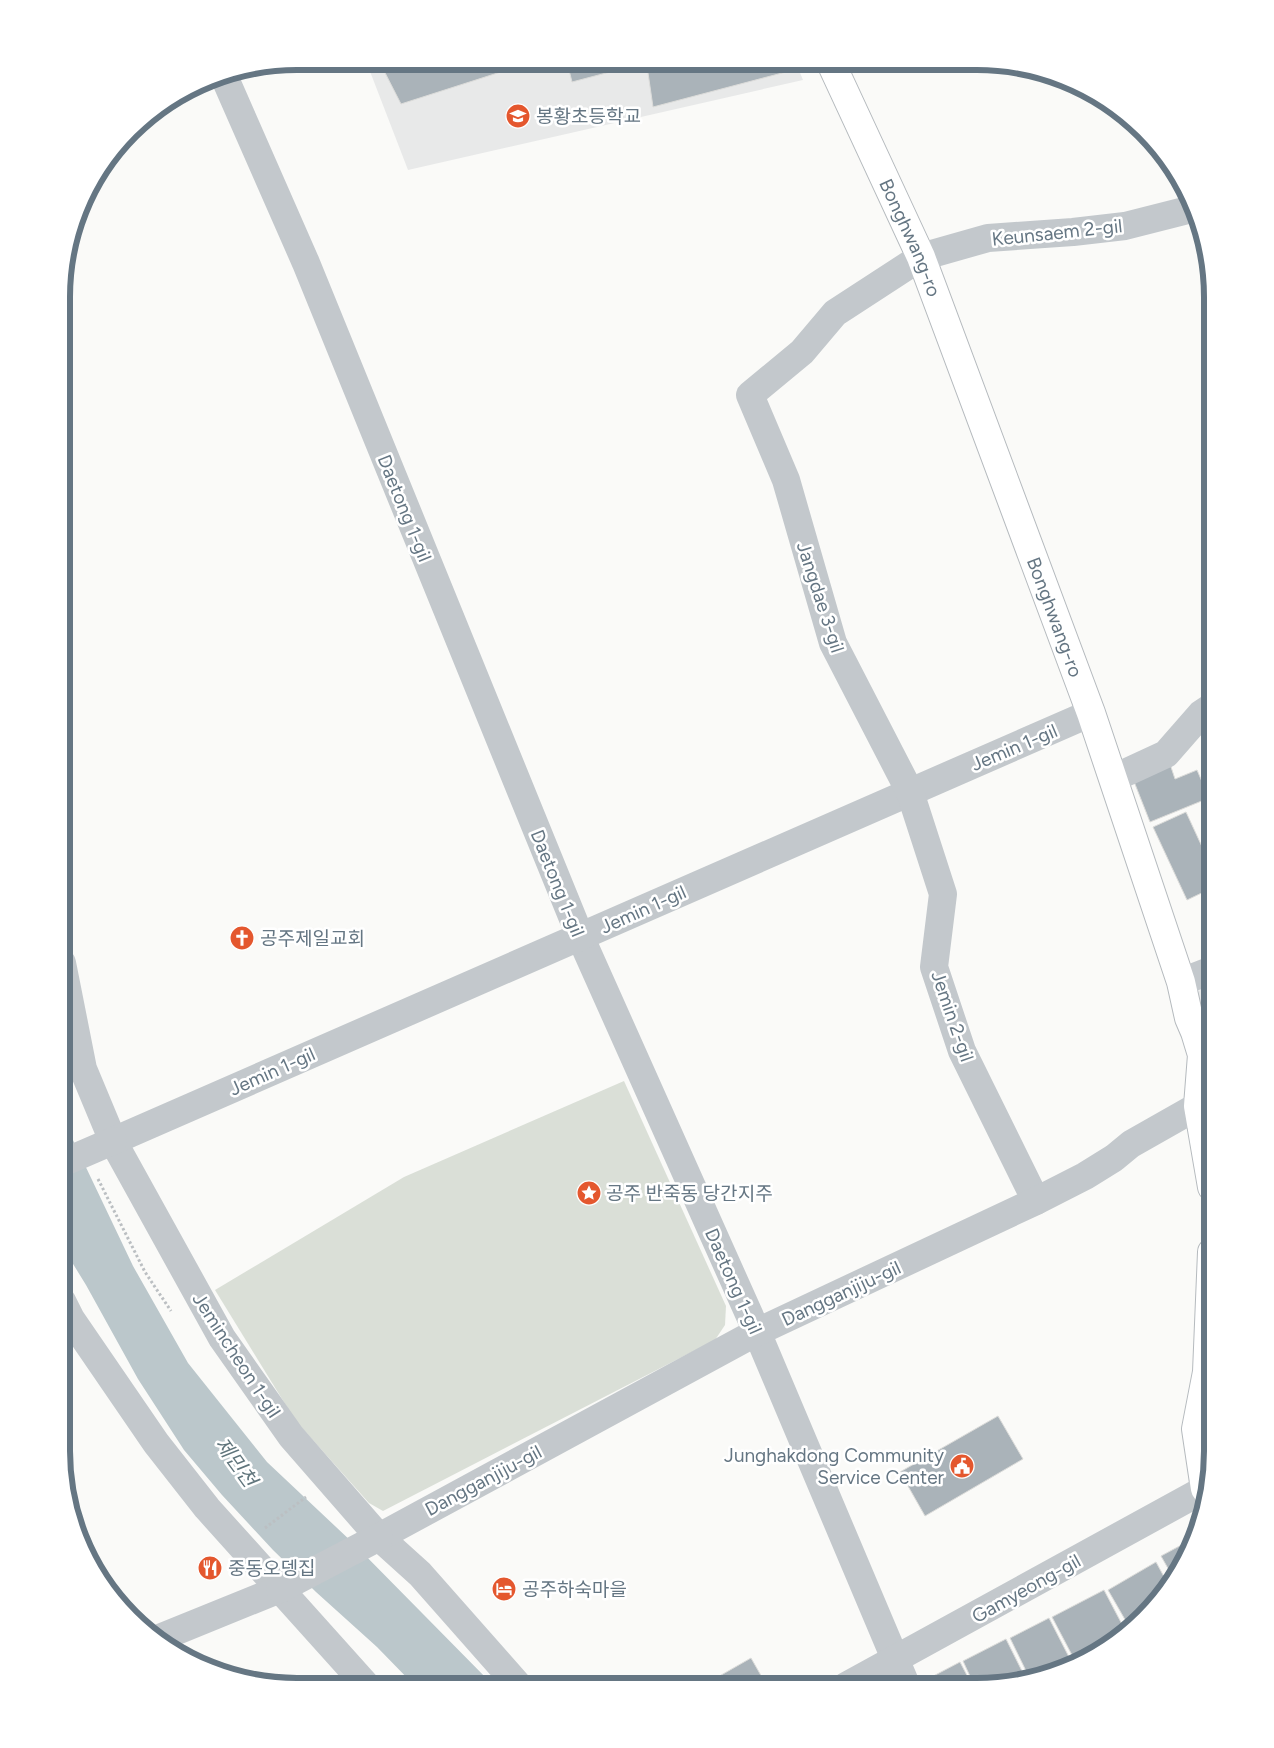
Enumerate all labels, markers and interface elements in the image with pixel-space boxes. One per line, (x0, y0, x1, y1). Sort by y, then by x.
school or university icon: 봉황초등학교 (505, 103, 531, 129)
place label: 봉황초등학교 (536, 105, 641, 128)
street label: Bonghwang-ro (874, 175, 946, 300)
street label: Keunsaem 2-gil (991, 214, 1123, 251)
street label: Daetong 1-gil (373, 451, 436, 565)
street label: Jangdae 3-gil (792, 539, 849, 655)
street label: Bonghwang-ro (1022, 554, 1088, 680)
street label: Jemin 1-gil (968, 719, 1061, 776)
street label: Daetong 1-gil (526, 826, 589, 940)
street label: Jemin 1-gil (597, 880, 690, 939)
church icon: 공주제일교회 (229, 925, 255, 951)
place label: 공주제일교회 (260, 927, 365, 950)
street label: Jemin 2-gil (926, 968, 979, 1065)
street label: Jemin 1-gil (226, 1042, 319, 1101)
place icon: 공주 반죽동 당간지주 (576, 1180, 602, 1206)
place label: 공주 반죽동 당간지주 (606, 1182, 773, 1205)
street label: Daetong 1-gil (700, 1225, 767, 1338)
street label: Dangganjiju-gil (778, 1256, 904, 1331)
street label: Jemincheon 1-gil (188, 1288, 286, 1422)
water label: 제민천 (210, 1433, 263, 1493)
street label: Dangganjiju-gil (421, 1440, 546, 1521)
place label: Junghakdong Community Service Center (724, 1444, 945, 1489)
public building icon: Junghakdong Community Service Center (949, 1453, 975, 1479)
street label: Gamyeong-gil (968, 1549, 1085, 1628)
restaurant icon: 중동오뎅집 (197, 1555, 223, 1581)
place label: 중동오뎅집 (228, 1557, 315, 1580)
hotel icon: 공주하숙마을 (491, 1576, 517, 1602)
place label: 공주하숙마을 (522, 1578, 627, 1601)

